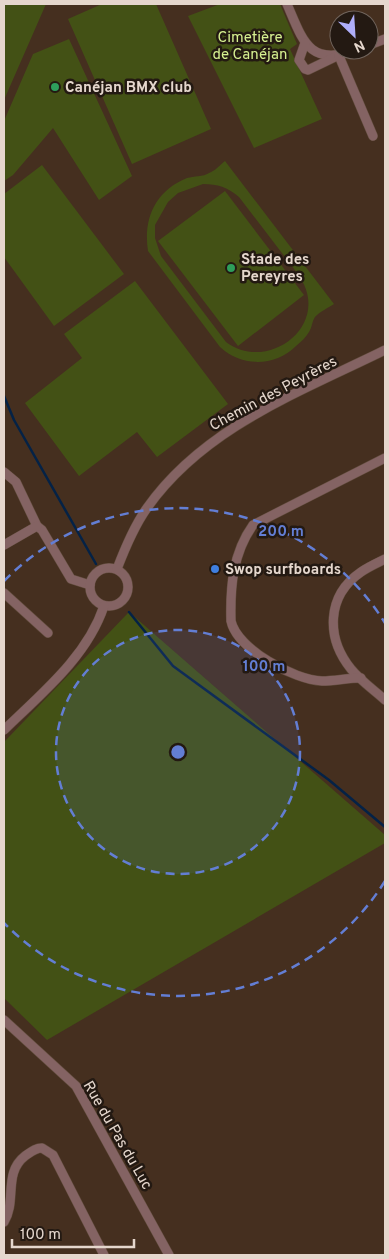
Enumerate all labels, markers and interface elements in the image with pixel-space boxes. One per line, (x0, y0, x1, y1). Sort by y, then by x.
north arrow (329, 10, 379, 60)
park label: Cimetière de Canéjan (213, 29, 287, 65)
text: N (351, 36, 367, 55)
place label: Canéjan BMX club (65, 79, 192, 98)
marker: Canéjan BMX club (49, 81, 61, 93)
place label: Stade des Pereyres (241, 251, 309, 287)
marker: Stade des Pereyres (225, 262, 237, 274)
street label: Chemin des Peyrères (207, 353, 341, 436)
text: 200 m (258, 523, 304, 542)
place label: Swop surfboards (225, 561, 341, 580)
marker: Swop surfboards (209, 563, 221, 575)
text: 100 m (243, 658, 285, 677)
centre of rings (169, 743, 187, 761)
street label: Rue du Pas du Luc (78, 1078, 156, 1193)
scale bar (12, 1216, 135, 1248)
text: 100 m (20, 1226, 61, 1245)

